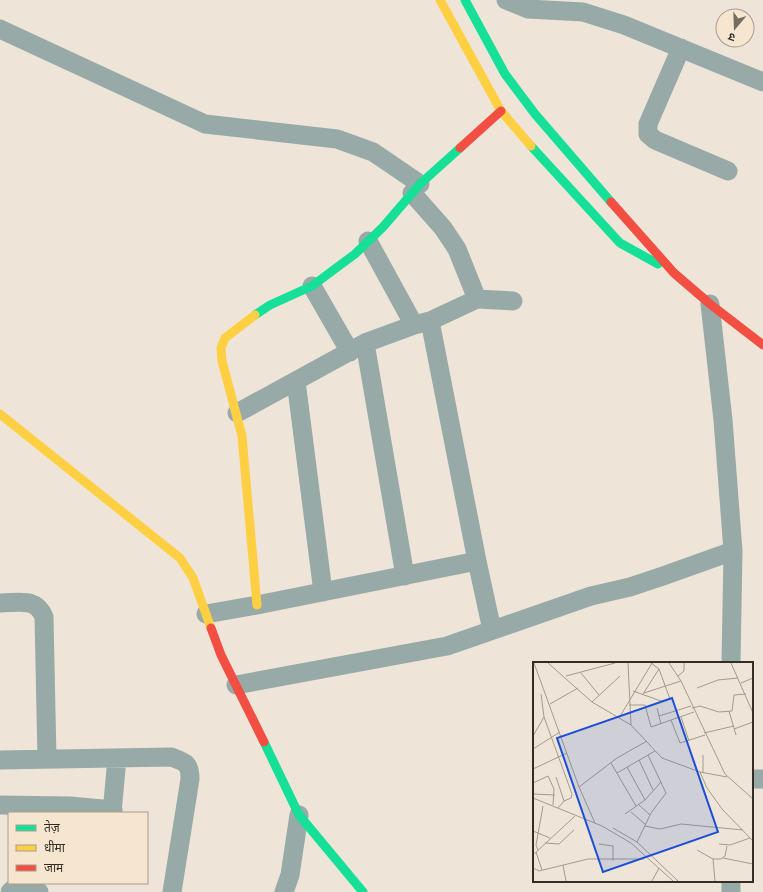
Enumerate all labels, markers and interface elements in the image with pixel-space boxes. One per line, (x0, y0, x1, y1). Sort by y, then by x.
north arrow (715, 8, 755, 48)
text: उ (726, 28, 738, 46)
inset map (533, 662, 753, 882)
legend (8, 812, 148, 884)
text: तेज़ (44, 819, 61, 838)
text: धीमा (44, 839, 66, 858)
text: जाम (44, 859, 64, 878)

